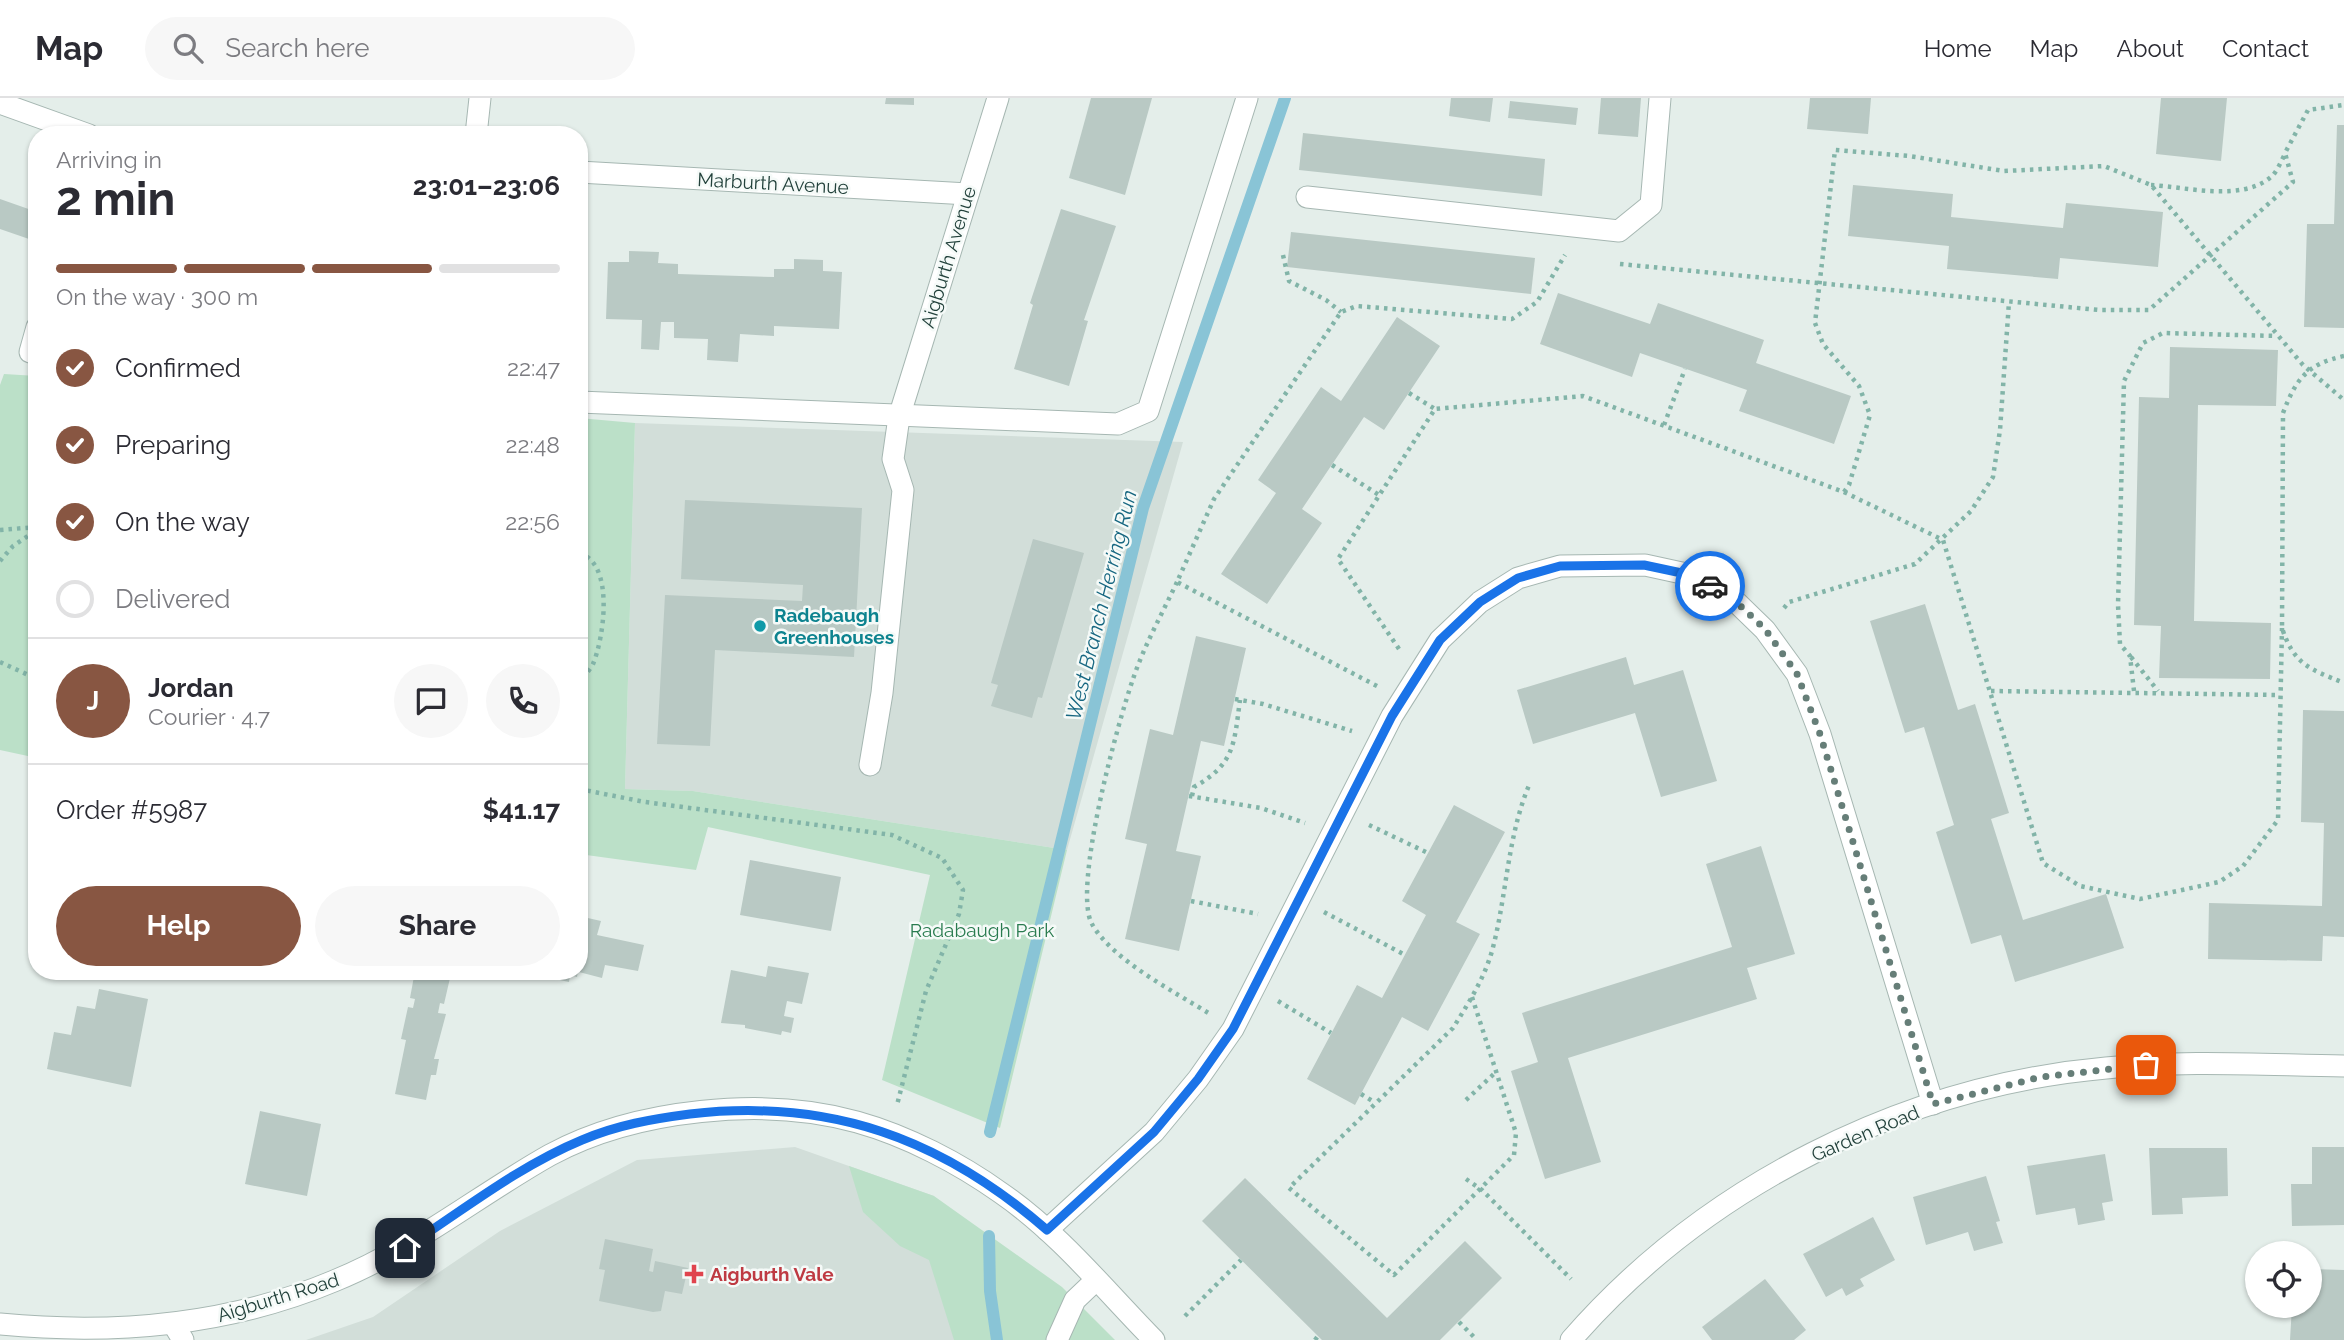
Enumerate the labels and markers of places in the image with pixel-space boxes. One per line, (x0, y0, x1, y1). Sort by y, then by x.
place label: Radebaugh Greenhouses (774, 604, 894, 648)
marker: Radebaugh Greenhouses (752, 618, 768, 634)
pin (2116, 1035, 2176, 1095)
pin (375, 1218, 435, 1278)
place label: Aigburth Vale (710, 1263, 834, 1285)
marker: Aigburth Vale (684, 1264, 704, 1284)

